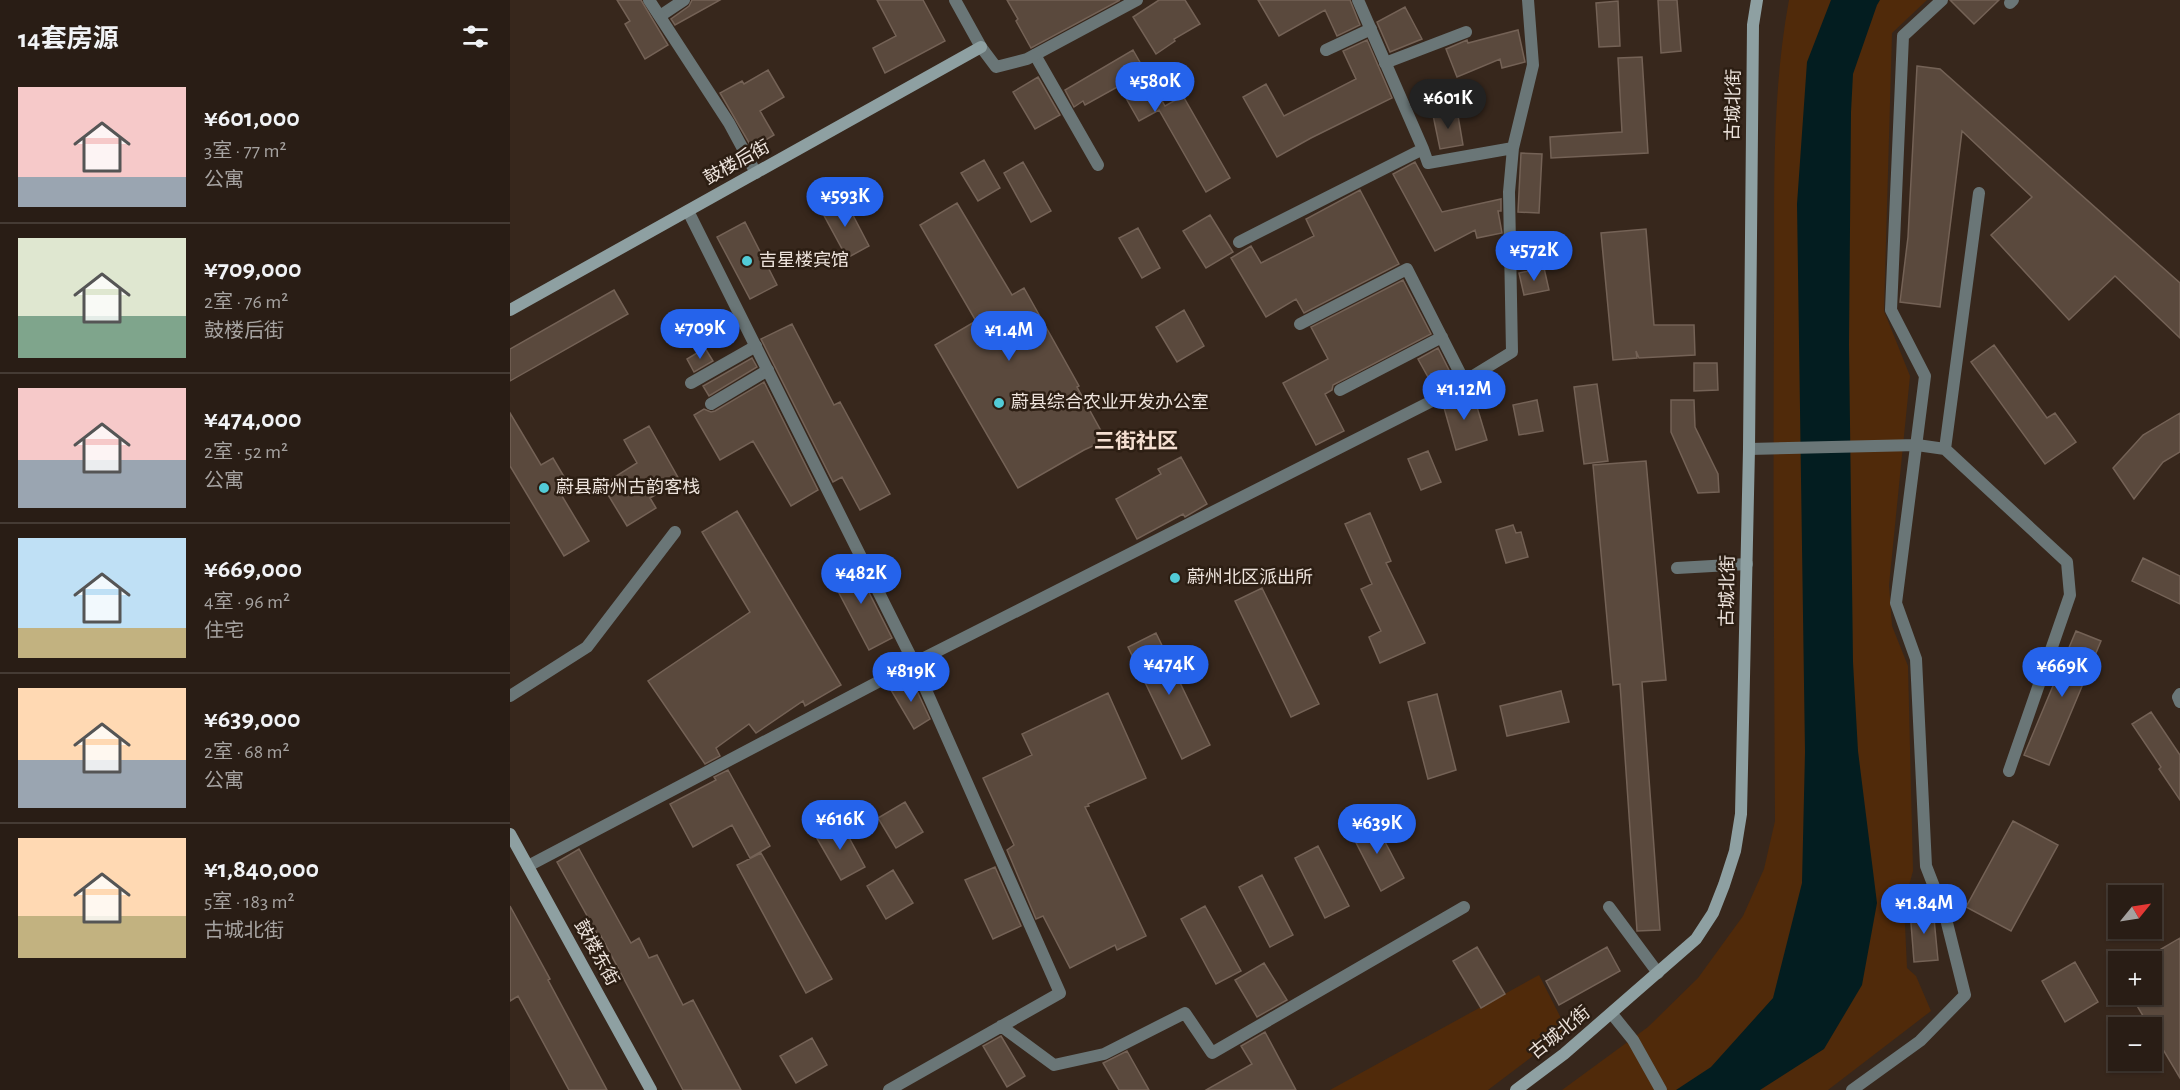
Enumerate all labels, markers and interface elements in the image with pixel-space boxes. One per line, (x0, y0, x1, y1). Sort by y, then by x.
icon: filters (459, 20, 492, 53)
text: 14套房源 (18, 26, 118, 52)
pin: ¥580K (1113, 62, 1197, 113)
street label: 古城北街 (1722, 69, 1744, 141)
text: ¥580K (1129, 71, 1181, 91)
pin: ¥601K (1406, 79, 1490, 130)
text: ¥601K (1423, 88, 1473, 108)
text: ¥601,000 (204, 105, 300, 131)
icon: home (66, 111, 138, 183)
street label: 鼓楼后街 (700, 136, 773, 188)
text: 3室 · 77 m² (204, 141, 286, 161)
text: 公寓 (204, 170, 244, 190)
pin: ¥593K (803, 177, 887, 228)
text: ¥593K (820, 186, 870, 206)
pin: ¥572K (1492, 231, 1576, 282)
text: ¥572K (1510, 240, 1558, 260)
place label: 吉星楼宾馆 (759, 250, 849, 270)
marker: 吉星楼宾馆 (740, 254, 754, 268)
text: ¥709,000 (204, 256, 302, 282)
icon: home (66, 262, 138, 334)
text: 2室 · 76 m² (204, 292, 288, 312)
pin: ¥709K (658, 309, 742, 360)
pin: ¥1.4M (967, 311, 1051, 362)
text: ¥709K (675, 318, 725, 338)
text: ¥1.4M (985, 320, 1033, 340)
text: 鼓楼后街 (204, 321, 284, 341)
pin: ¥1.12M (1415, 370, 1513, 421)
text: ¥1.12M (1437, 379, 1491, 399)
place label: 蔚县综合农业开发办公室 (1011, 392, 1209, 412)
marker: 蔚县综合农业开发办公室 (992, 396, 1006, 410)
text: ¥474,000 (204, 406, 302, 432)
icon: home (66, 412, 138, 484)
district label: 三街社区 (1094, 430, 1178, 452)
text: 2室 · 52 m² (204, 442, 288, 462)
text: 公寓 (204, 471, 244, 491)
place label: 蔚县蔚州古韵客栈 (556, 477, 700, 497)
marker: 蔚县蔚州古韵客栈 (537, 481, 551, 495)
pin: ¥482K (819, 554, 903, 605)
street label: 古城北街 (1716, 555, 1738, 627)
text: ¥669,000 (204, 556, 302, 582)
icon: home (66, 562, 138, 634)
text: ¥482K (835, 563, 887, 583)
place label: 蔚州北区派出所 (1187, 567, 1313, 587)
marker: 蔚州北区派出所 (1168, 571, 1182, 585)
text: 4室 · 96 m² (204, 592, 290, 612)
text: 住宅 (204, 621, 244, 641)
pin: ¥474K (1127, 645, 1211, 696)
pin: ¥669K (2020, 647, 2104, 698)
pin: ¥819K (869, 652, 953, 703)
text: ¥474K (1144, 654, 1194, 674)
text: ¥669K (2036, 656, 2088, 676)
text: ¥819K (887, 661, 935, 681)
text: ¥639,000 (204, 706, 301, 732)
icon: home (66, 712, 138, 784)
text: 2室 · 68 m² (204, 742, 289, 762)
text: 公寓 (204, 771, 244, 791)
pin: ¥616K (798, 800, 882, 851)
pin: ¥639K (1335, 804, 1419, 855)
text: ¥616K (816, 809, 864, 829)
text: ¥639K (1352, 813, 1402, 833)
text: ¥1,840,000 (204, 856, 319, 882)
icon: home (66, 862, 138, 934)
pin: ¥1.84M (1875, 884, 1973, 935)
north arrow (2108, 885, 2162, 939)
map controls (2108, 885, 2162, 1071)
text: 5室 · 183 m² (204, 892, 294, 912)
text: ¥1.84M (1895, 893, 1953, 913)
street label: 鼓楼东街 (571, 916, 623, 989)
text: 古城北街 (204, 921, 284, 941)
button: + (2108, 951, 2162, 1005)
street label: 古城北街 (1525, 1002, 1594, 1063)
button: − (2108, 1017, 2162, 1071)

